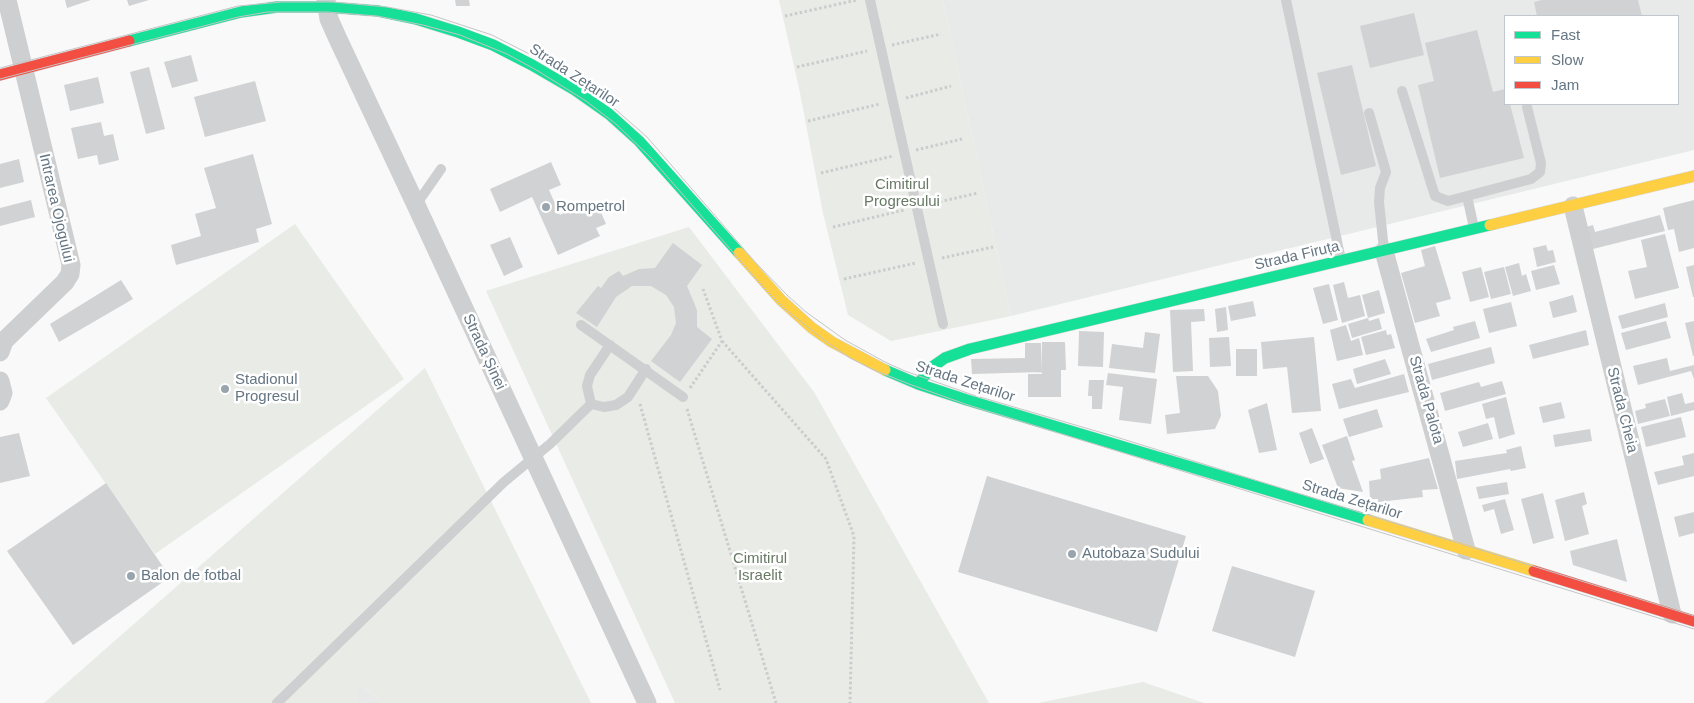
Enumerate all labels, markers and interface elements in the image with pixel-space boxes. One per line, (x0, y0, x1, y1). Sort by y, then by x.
legend (1504, 15, 1679, 105)
text: Fast (1551, 26, 1580, 43)
street label: Strada Zețarilor (526, 40, 622, 112)
text: Slow (1551, 51, 1584, 68)
text: Jam (1551, 76, 1579, 93)
street label: Intrarea Ojogului (35, 152, 77, 264)
park label: Cimitirul Progresului (864, 176, 940, 211)
place label: Rompetrol (556, 198, 625, 216)
marker: Rompetrol (540, 201, 552, 213)
street label: Strada Firuța (1253, 237, 1341, 275)
street label: Strada Șinei (459, 311, 509, 393)
street label: Strada Palota (1405, 354, 1447, 446)
street label: Strada Zețarilor (913, 357, 1017, 407)
street label: Strada Cheia (1603, 365, 1641, 455)
place label: Stadionul Progresul (235, 371, 299, 406)
marker: Stadionul Progresul (219, 383, 231, 395)
street label: Strada Zețarilor (1300, 476, 1404, 524)
place label: Autobaza Sudului (1082, 545, 1200, 563)
marker: Autobaza Sudului (1066, 548, 1078, 560)
park label: Cimitirul Israelit (733, 550, 787, 585)
place label: Balon de fotbal (141, 567, 241, 585)
marker: Balon de fotbal (125, 570, 137, 582)

